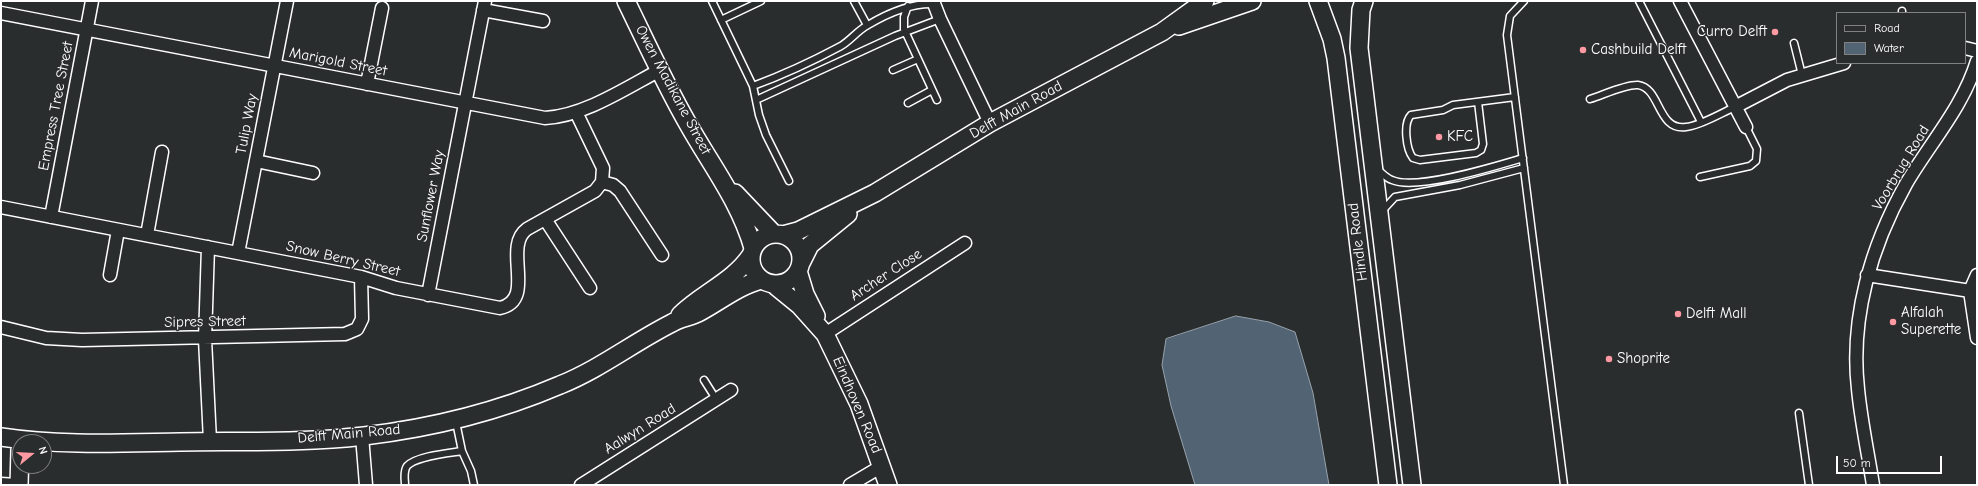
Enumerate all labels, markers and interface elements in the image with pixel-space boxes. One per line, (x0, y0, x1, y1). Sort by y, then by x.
legend (1836, 12, 1966, 64)
text: Road (1874, 21, 1900, 35)
street label: Owen Madikane Street (631, 22, 715, 158)
place label: Curro Delft (1697, 23, 1767, 41)
marker: Curro Delft (1770, 27, 1780, 37)
street label: Empress Tree Street (35, 40, 77, 172)
place label: Cashbuild Delft (1591, 41, 1686, 59)
text: Water (1874, 41, 1904, 55)
street label: Marigold Street (288, 44, 388, 80)
marker: Cashbuild Delft (1578, 45, 1588, 55)
street label: Delft Main Road (967, 77, 1065, 143)
street label: Tulip Way (232, 92, 262, 156)
street label: Voorbrug Road (1869, 122, 1933, 214)
place label: KFC (1447, 128, 1473, 146)
marker: KFC (1434, 132, 1444, 142)
street label: Sunflower Way (413, 149, 449, 243)
street label: Hindle Road (1344, 202, 1372, 282)
street label: Snow Berry Street (284, 237, 402, 281)
street label: Archer Close (847, 245, 925, 305)
place label: Alfalah Superette (1901, 304, 1961, 339)
place label: Delft Mall (1686, 305, 1747, 323)
marker: Delft Mall (1673, 309, 1683, 319)
street label: Sipres Street (164, 312, 246, 332)
marker: Alfalah Superette (1888, 317, 1898, 327)
place label: Shoprite (1617, 350, 1670, 368)
street label: Eindhoven Road (828, 354, 886, 456)
marker: Shoprite (1604, 354, 1614, 364)
street label: Aalwyn Road (601, 400, 679, 458)
street label: Delft Main Road (297, 421, 401, 447)
north arrow (12, 434, 52, 474)
text: N (36, 445, 50, 456)
scale bar (1838, 448, 1944, 474)
text: 50 m (1843, 456, 1871, 470)

